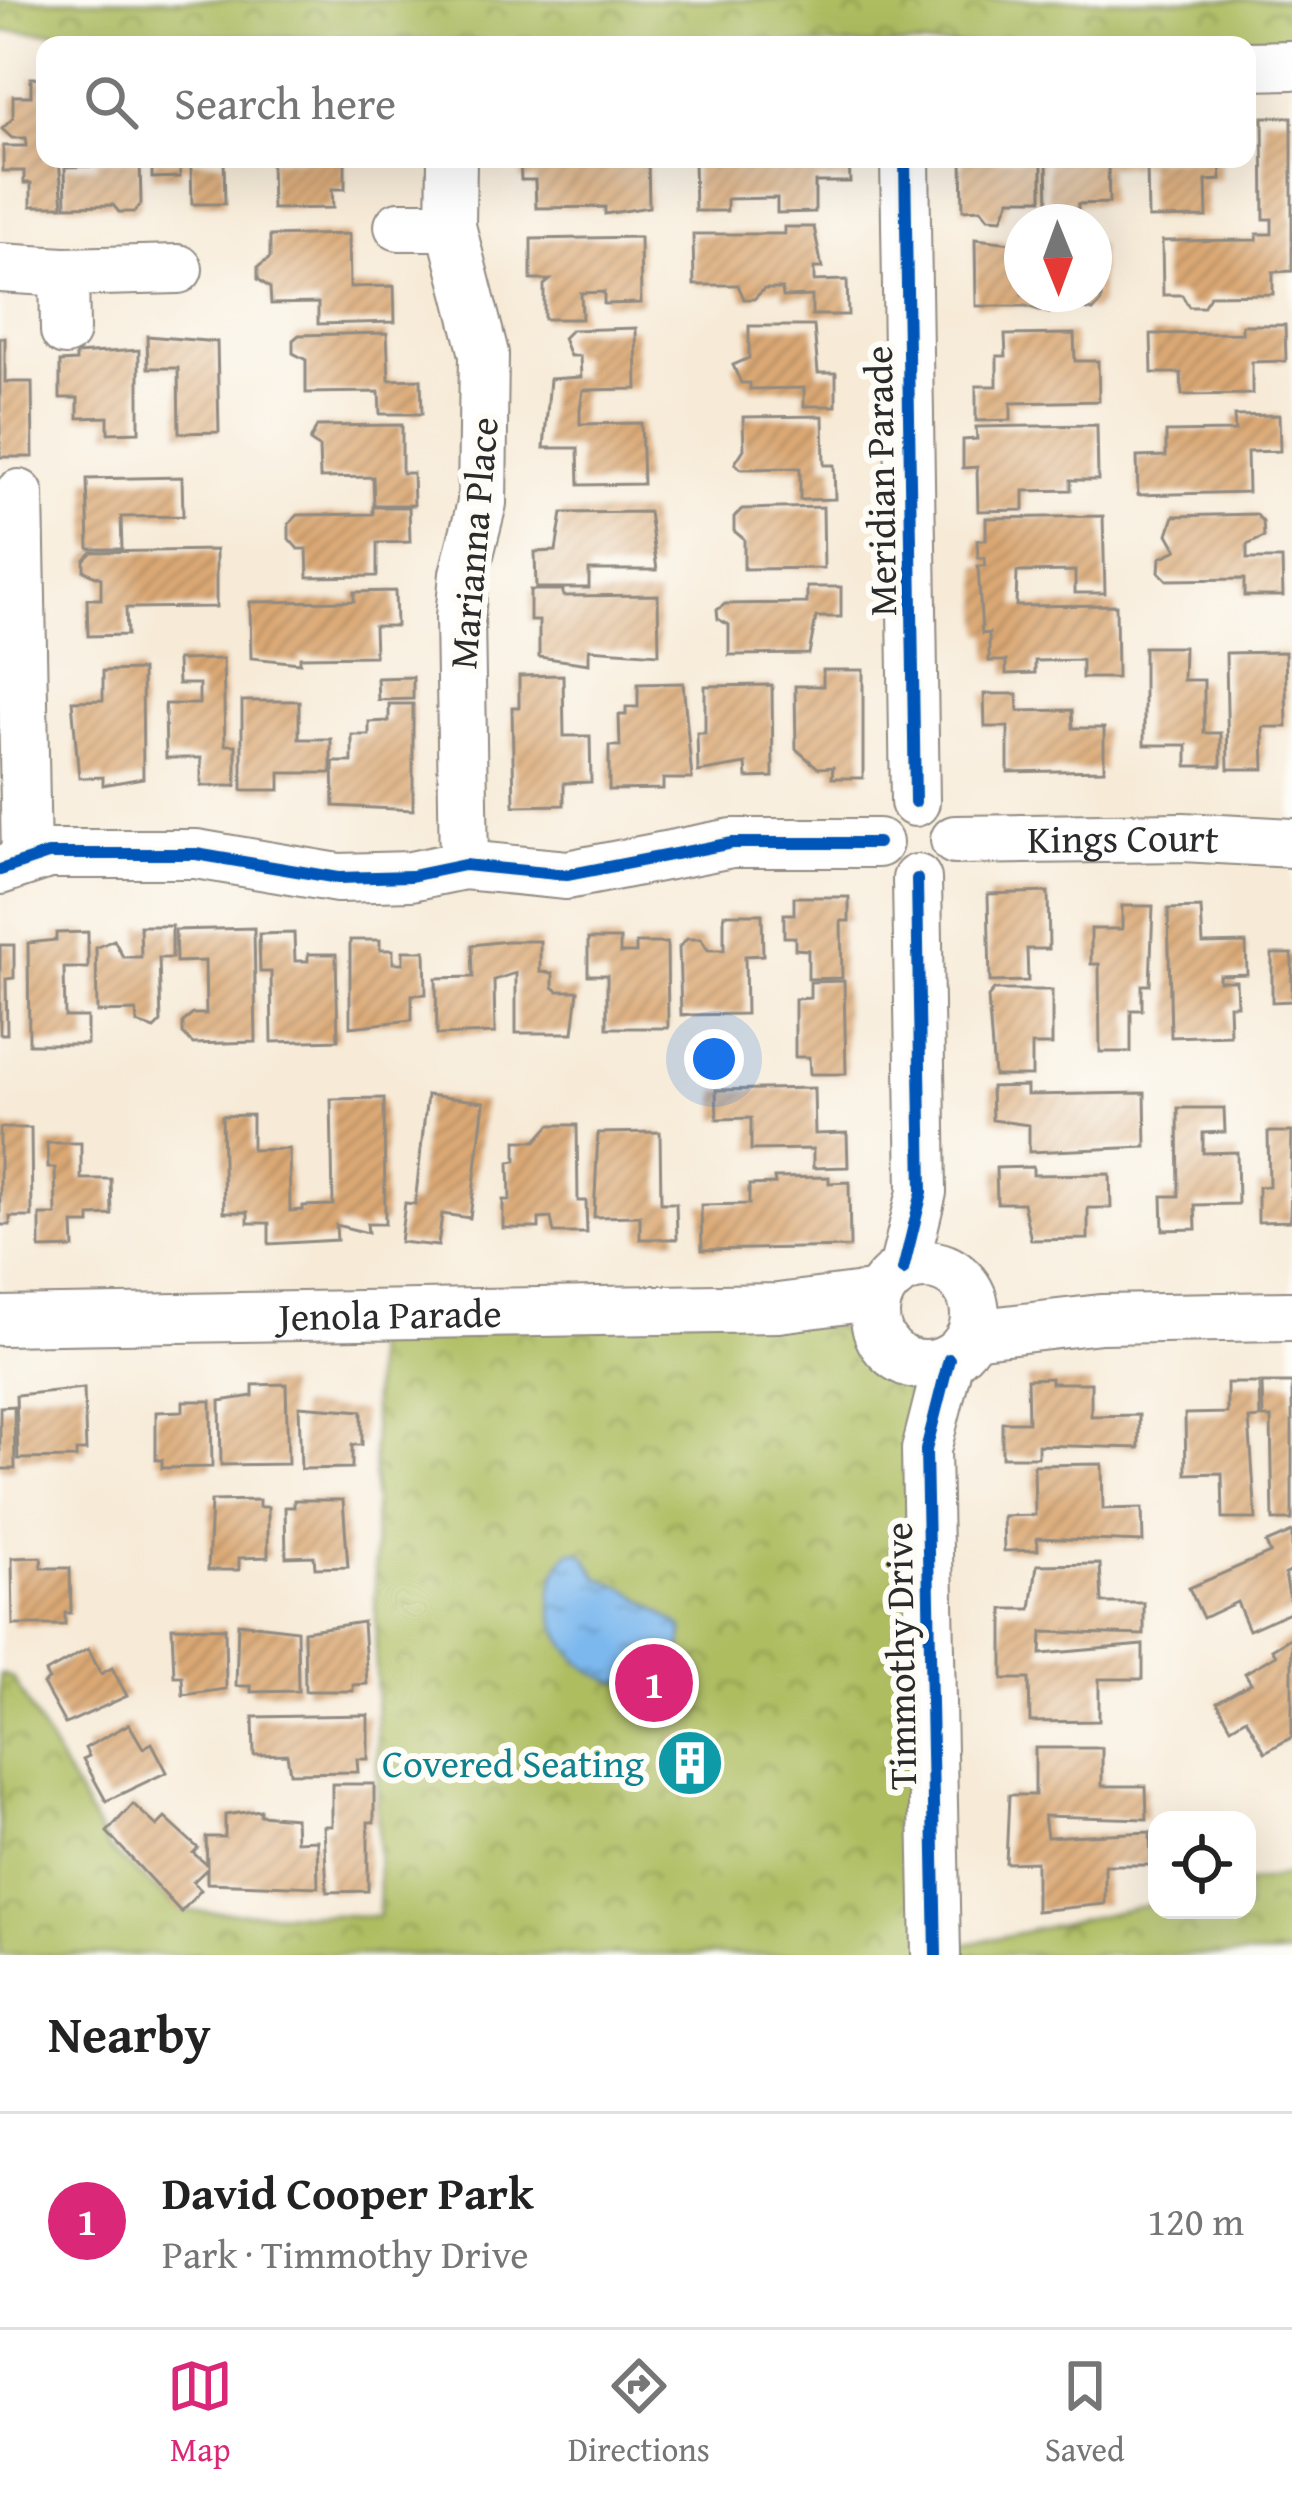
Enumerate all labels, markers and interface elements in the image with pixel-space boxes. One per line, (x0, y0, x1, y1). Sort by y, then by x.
search box (36, 36, 1256, 168)
icon: search (78, 69, 144, 135)
text: Search here (174, 70, 396, 135)
north arrow (1004, 204, 1112, 312)
street label: Meridian Parade (849, 345, 910, 617)
street label: Marianna Place (433, 415, 512, 671)
street label: Kings Court (1027, 808, 1220, 867)
your location (684, 1029, 744, 1089)
street label: Jenola Parade (273, 1284, 502, 1344)
street label: Timmothy Drive (869, 1522, 930, 1790)
pin: 1 (615, 1638, 693, 1728)
building icon: Covered Seating (655, 1728, 725, 1798)
place label: Covered Seating (382, 1734, 645, 1791)
map controls (1148, 1811, 1256, 1919)
button: locate (1148, 1811, 1256, 1919)
text: Nearby (48, 1996, 211, 2071)
text: David Cooper Park (162, 2160, 534, 2225)
text: 1 (77, 2192, 97, 2249)
text: 120 m (1147, 2192, 1244, 2249)
text: Park · Timmothy Drive (162, 2225, 529, 2282)
tab: Map (167, 2353, 233, 2473)
tab: Directions (568, 2353, 710, 2473)
tab: Saved (1045, 2353, 1125, 2473)

